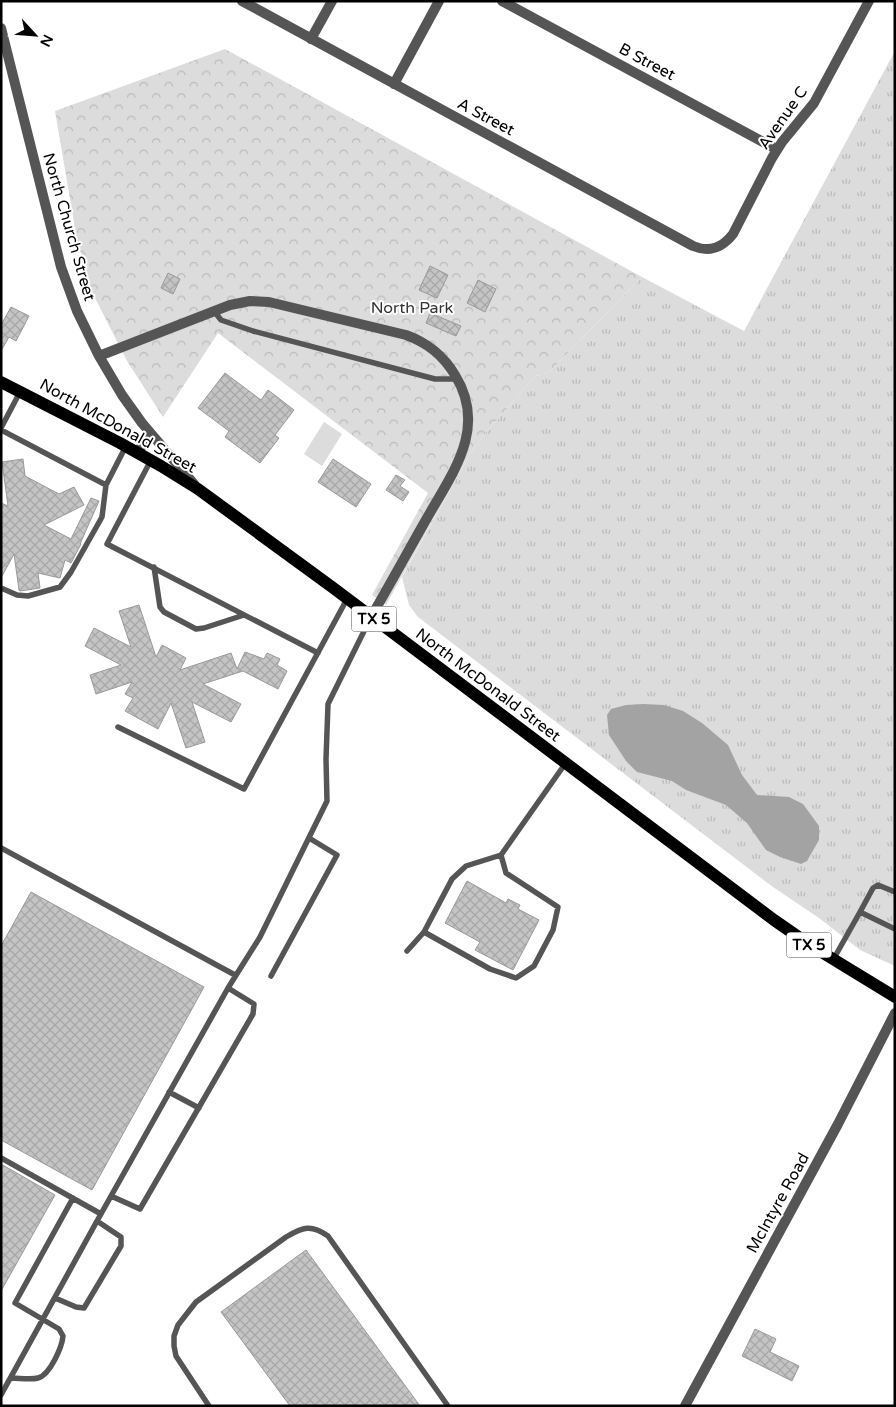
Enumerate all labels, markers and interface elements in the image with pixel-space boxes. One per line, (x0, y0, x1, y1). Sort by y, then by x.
north arrow (10, 10, 60, 60)
text: N (36, 32, 56, 49)
street label: B Street (615, 39, 679, 85)
street label: Avenue C (754, 83, 812, 153)
street label: A Street (454, 94, 518, 140)
street label: North Church Street (38, 151, 100, 303)
park label: North Park (371, 298, 454, 318)
street label: North McDonald Street (36, 374, 200, 478)
road number: TX 5 (352, 606, 396, 632)
street label: North McDonald Street (412, 624, 564, 746)
road number: TX 5 (786, 932, 832, 958)
street label: McIntyre Road (742, 1149, 814, 1257)

